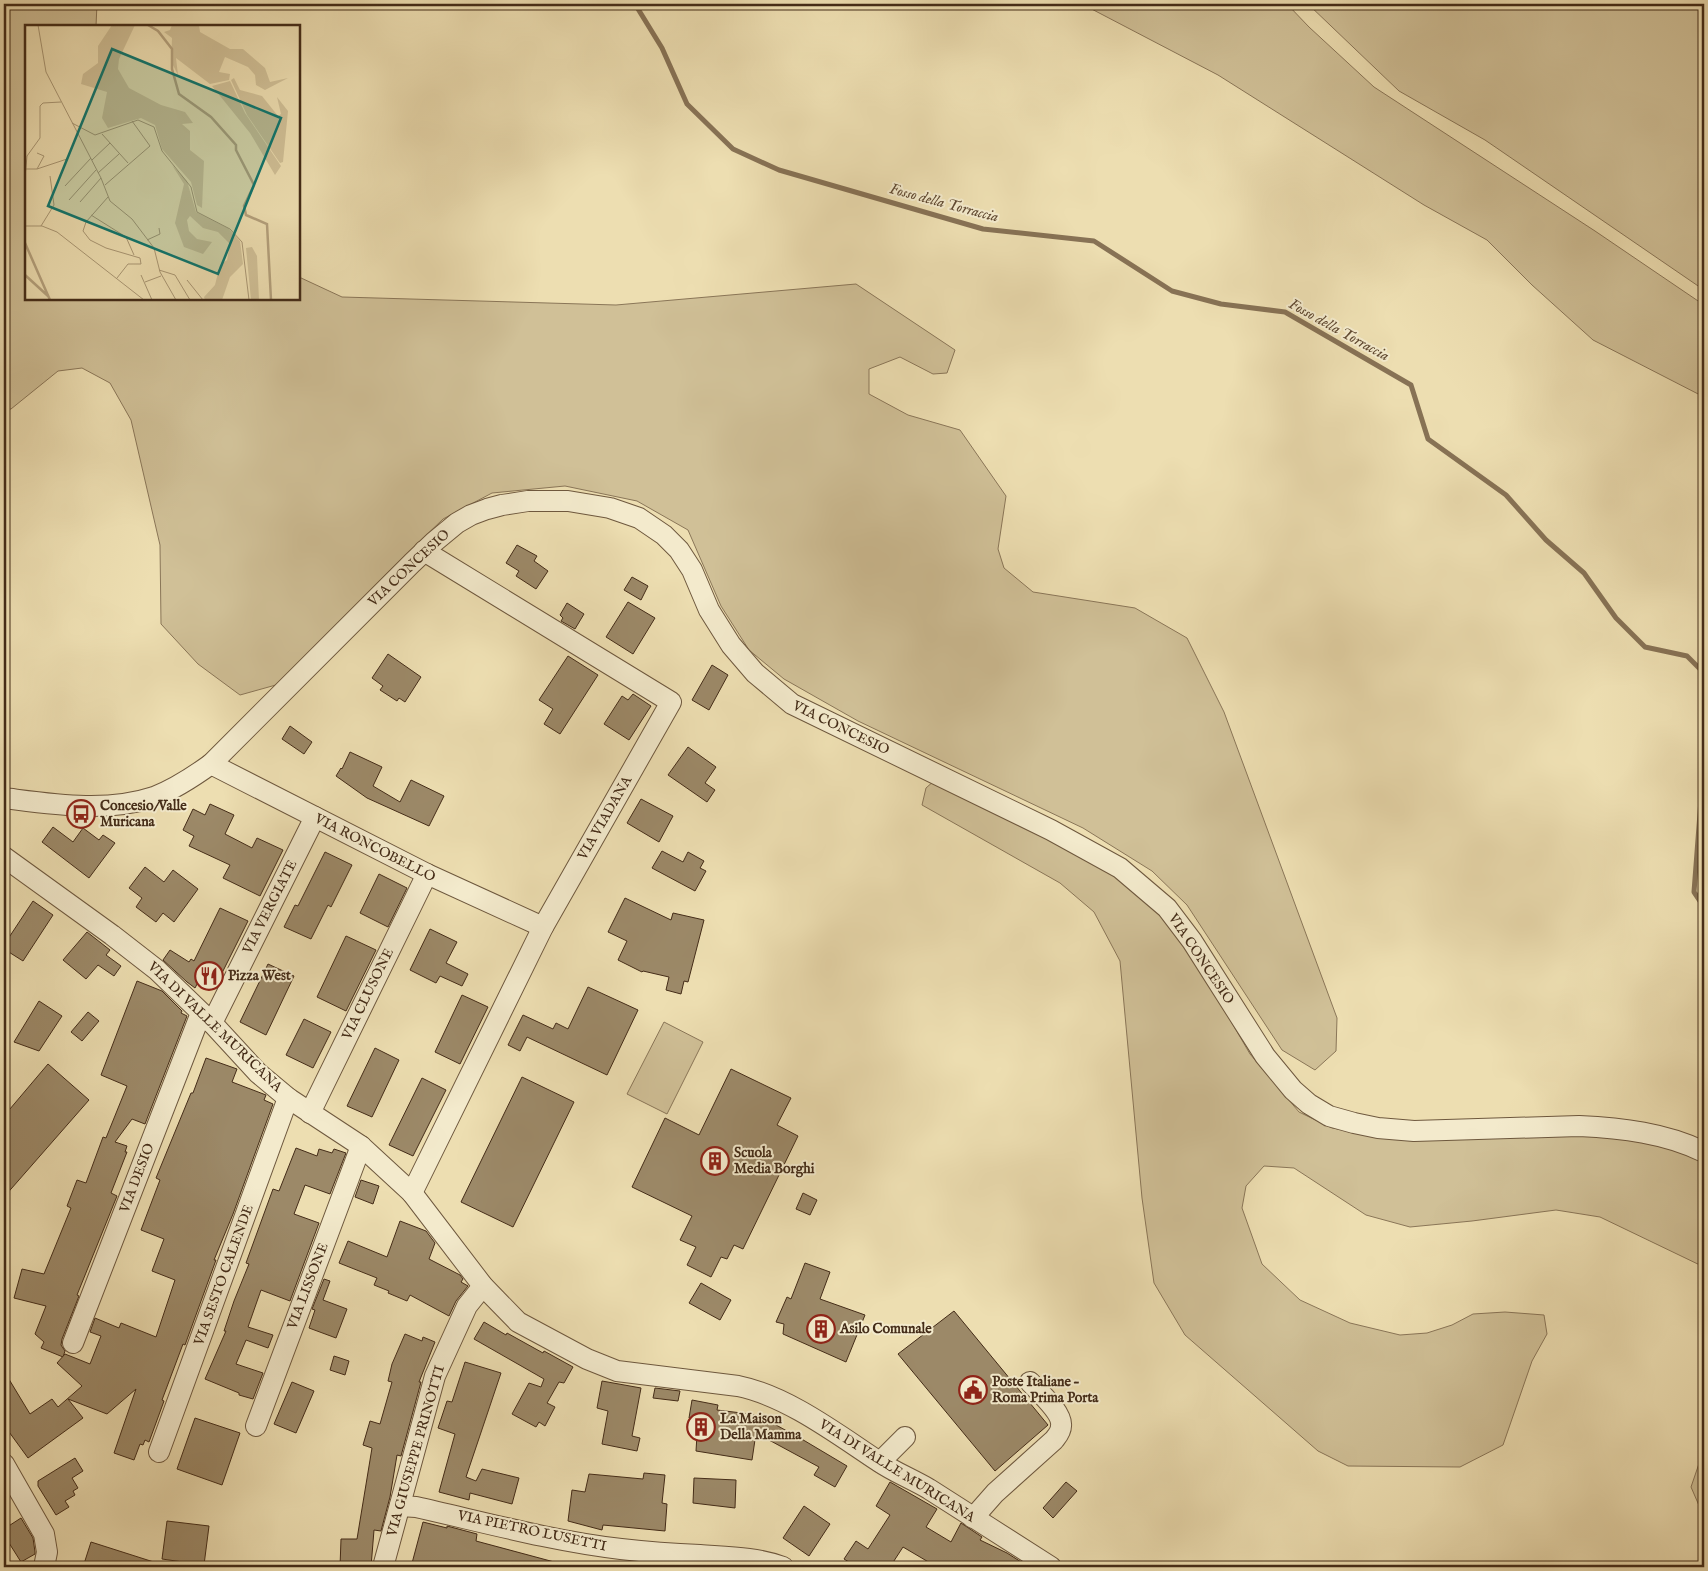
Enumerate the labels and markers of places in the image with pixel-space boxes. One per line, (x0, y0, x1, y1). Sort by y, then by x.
place label: Concesio/Valle Muricana (100, 797, 187, 831)
bus stop icon: Concesio/Valle Muricana (66, 799, 96, 829)
restaurant icon: Pizza West (194, 961, 224, 991)
place label: Pizza West (228, 967, 291, 985)
place label: Scuola Media Borghi (734, 1144, 815, 1178)
building icon: Scuola Media Borghi (700, 1146, 730, 1176)
building icon: Asilo Comunale (806, 1314, 836, 1344)
place label: Asilo Comunale (839, 1320, 932, 1338)
place label: Poste Italiane – Roma Prima Porta (992, 1373, 1099, 1407)
public building icon: Poste Italiane – Roma Prima Porta (958, 1375, 988, 1405)
place label: La Maison Della Mamma (720, 1410, 802, 1444)
building icon: La Maison Della Mamma (686, 1412, 716, 1442)

